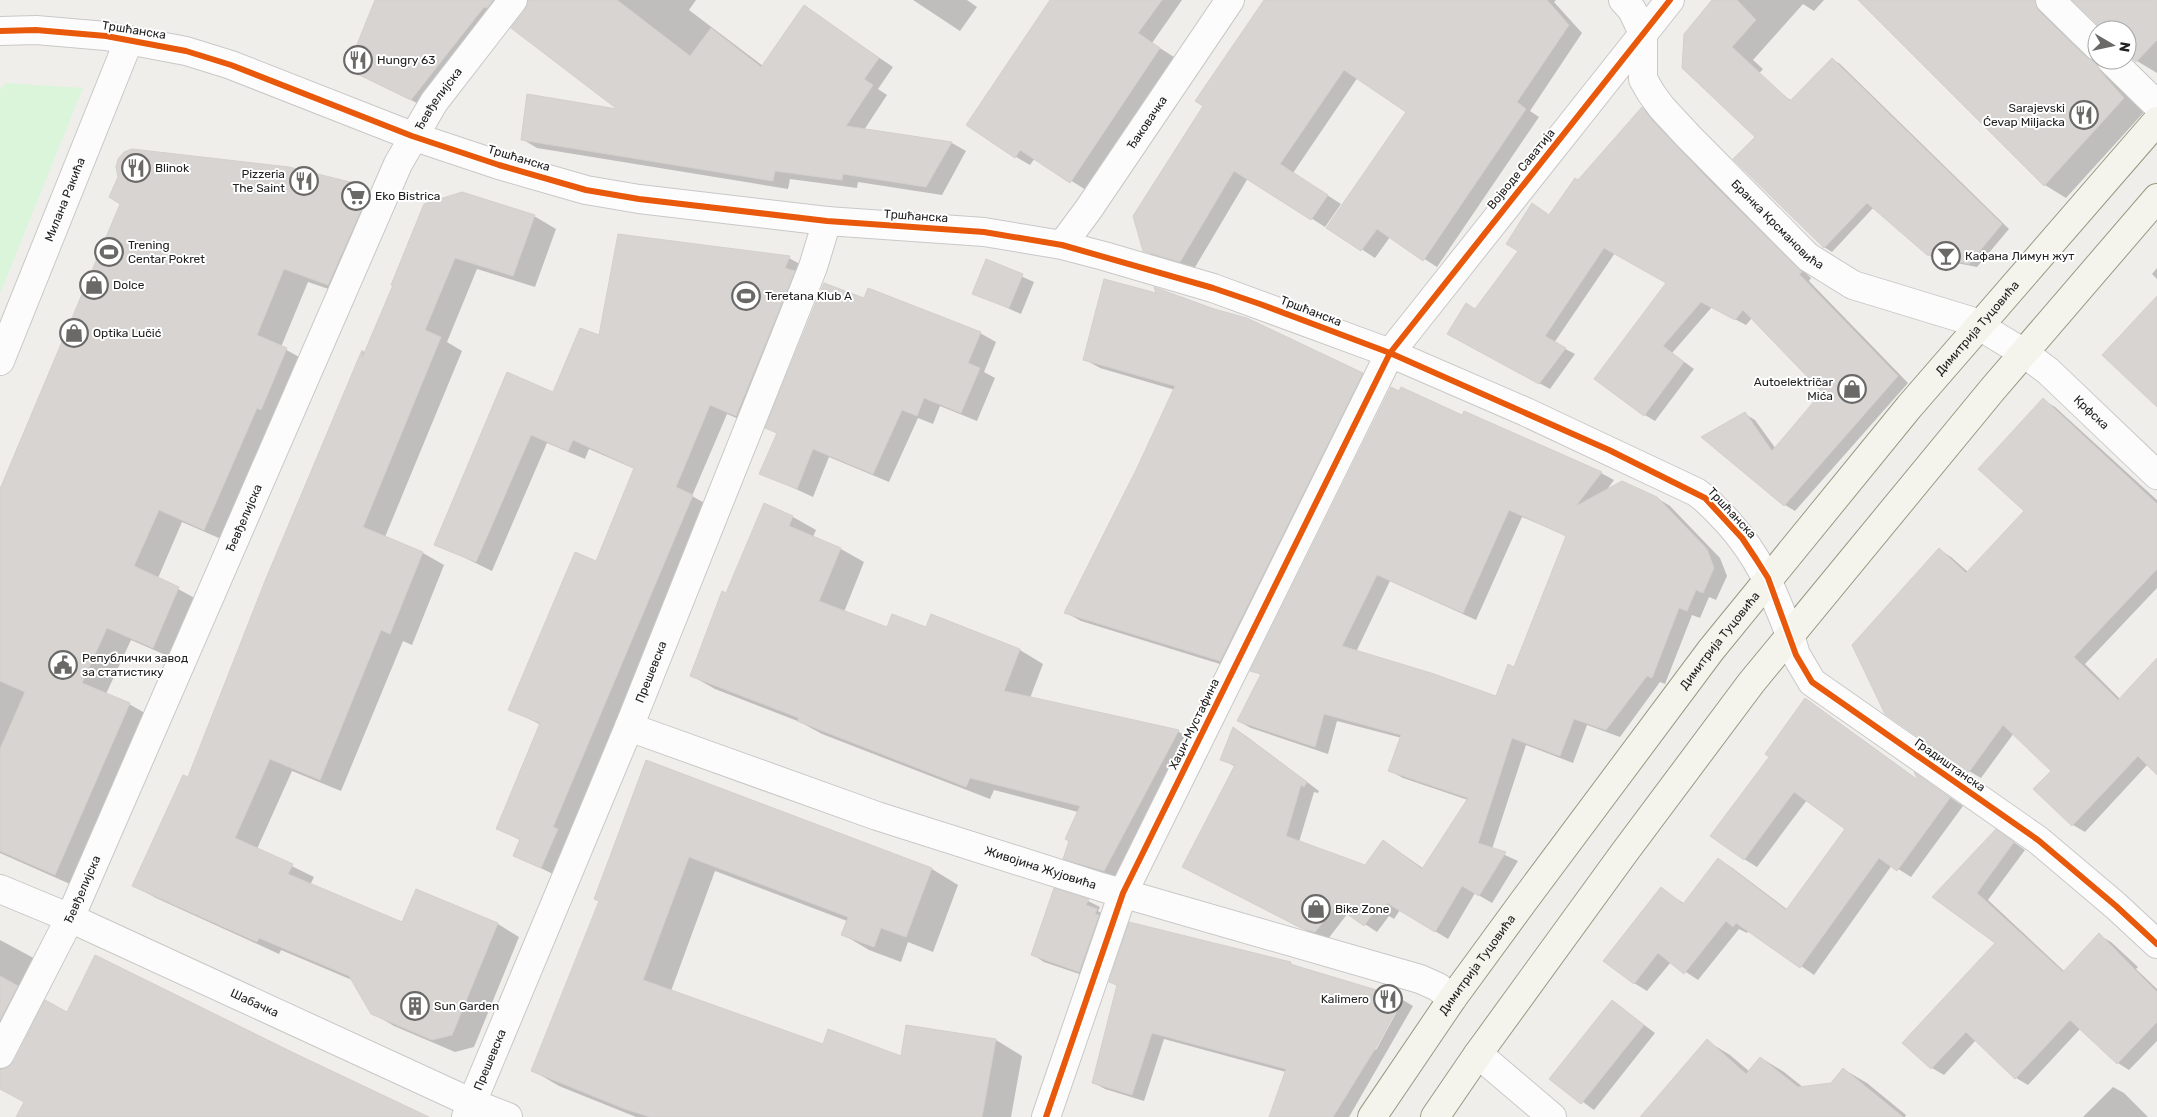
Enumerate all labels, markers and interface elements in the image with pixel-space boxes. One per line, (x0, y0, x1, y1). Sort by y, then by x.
street label: Тршћанска (101, 18, 167, 42)
north arrow (2087, 20, 2137, 70)
text: N (2115, 41, 2134, 53)
restaurant icon: Hungry 63 (343, 45, 373, 75)
place label: Hungry 63 (377, 53, 435, 67)
street label: Ђевђелијска (412, 65, 465, 133)
street label: Ђаковачка (1124, 93, 1170, 152)
restaurant icon: Sarajevski Ćevap Miljacka (2069, 100, 2099, 130)
place label: Sarajevski Ćevap Miljacka (1983, 101, 2065, 129)
street label: Војводе Саватија (1484, 126, 1558, 212)
street label: Тршћанска (486, 142, 552, 174)
restaurant icon: Blinok (121, 153, 151, 183)
street label: Милана Ракића (42, 155, 88, 244)
place label: Blinok (155, 161, 190, 175)
restaurant icon: Pizzeria The Saint (289, 166, 319, 196)
place label: Pizzeria The Saint (232, 167, 285, 195)
street label: Бранка Крсмановића (1728, 177, 1826, 272)
supermarket icon: Eko Bistrica (341, 181, 371, 211)
place label: Eko Bistrica (375, 189, 440, 203)
street label: Тршћанска (883, 207, 949, 225)
sports icon: Trening Centar Pokret (94, 237, 124, 267)
place label: Trening Centar Pokret (128, 238, 205, 266)
bar icon: Кафана Лимун жут (1931, 241, 1961, 271)
place label: Кафана Лимун жут (1965, 249, 2075, 263)
shop icon: Dolce (79, 270, 109, 300)
place label: Dolce (113, 278, 145, 292)
street label: Димитрија Туцовића (1933, 278, 2022, 378)
sports icon: Teretana Klub A (731, 281, 761, 311)
place label: Teretana Klub A (765, 289, 852, 303)
street label: Тршћанска (1278, 293, 1344, 329)
shop icon: Optika Lučić (59, 318, 89, 348)
place label: Optika Lučić (93, 326, 162, 340)
shop icon: Autoelektričar Mića (1837, 374, 1867, 404)
place label: Autoelektričar Mića (1754, 375, 1833, 403)
street label: Крфска (2071, 392, 2112, 432)
street label: Ђевђелијска (223, 482, 265, 554)
street label: Тршћанска (1705, 485, 1759, 541)
street label: Димитрија Туцовића (1677, 589, 1763, 692)
street label: Прешевска (632, 639, 670, 705)
public building icon: Републички завод за статистику (48, 650, 78, 680)
place label: Републички завод за статистику (82, 651, 188, 679)
street label: Хаџи-Мустафина (1166, 676, 1222, 772)
street label: Градиштанска (1912, 736, 1988, 794)
street label: Живојина Жујовића (983, 844, 1098, 892)
street label: Ђевђелијска (61, 853, 103, 926)
shop icon: Bike Zone (1301, 894, 1331, 924)
place label: Bike Zone (1335, 902, 1390, 916)
street label: Димитрија Туцовића (1436, 912, 1518, 1018)
restaurant icon: Kalimero (1373, 984, 1403, 1014)
street label: Шабачка (228, 986, 281, 1020)
building icon: Sun Garden (400, 991, 430, 1021)
place label: Kalimero (1321, 992, 1369, 1006)
place label: Sun Garden (434, 999, 499, 1013)
street label: Прешевска (471, 1027, 509, 1093)

